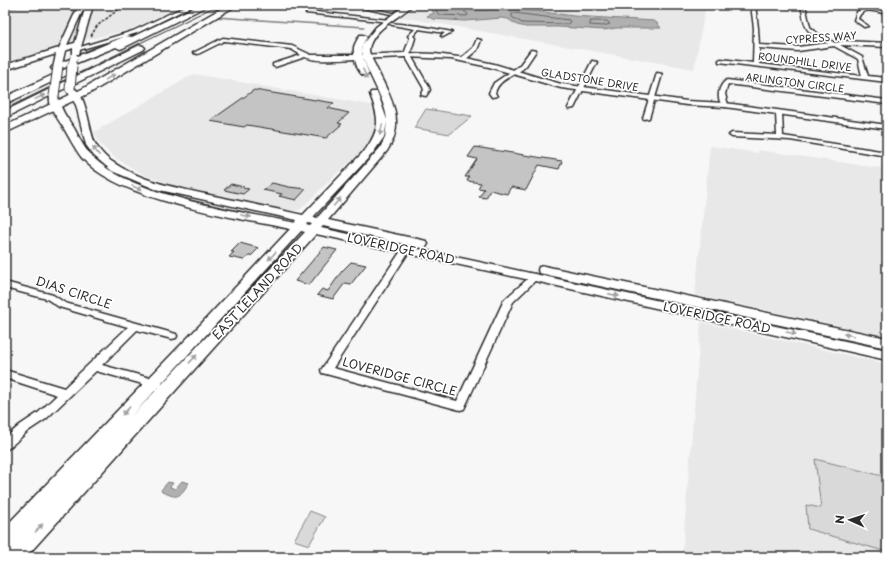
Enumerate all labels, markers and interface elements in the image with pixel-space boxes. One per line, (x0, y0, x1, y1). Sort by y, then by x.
street label: CYPRESS WAY (785, 27, 858, 47)
street label: ROUNDHILL DRIVE (757, 48, 853, 74)
street label: GLADSTONE DRIVE (540, 64, 640, 94)
one-way arrow (362, 68, 368, 80)
street label: ARLINGTON CIRCLE (745, 68, 845, 96)
one-way arrow (104, 73, 116, 80)
one-way arrow (34, 94, 46, 100)
one-way arrow (378, 124, 384, 136)
one-way arrow (92, 145, 100, 156)
one-way arrow (131, 185, 143, 191)
one-way arrow (333, 197, 342, 208)
one-way arrow (240, 213, 253, 219)
street label: LOVERIDGE ROAD (346, 228, 456, 268)
street label: EAST LELAND ROAD (207, 239, 307, 343)
one-way arrow (267, 250, 276, 261)
street label: DIAS CIRCLE (34, 271, 114, 313)
one-way arrow (607, 292, 620, 298)
street label: LOVERIDGE ROAD (662, 297, 772, 337)
one-way arrow (785, 331, 797, 337)
one-way arrow (843, 331, 855, 337)
street label: LOVERIDGE CIRCLE (341, 352, 459, 400)
one-way arrow (189, 354, 198, 364)
one-way arrow (121, 406, 131, 416)
north arrow (830, 500, 870, 540)
text: N (831, 514, 848, 524)
one-way arrow (34, 523, 44, 533)

